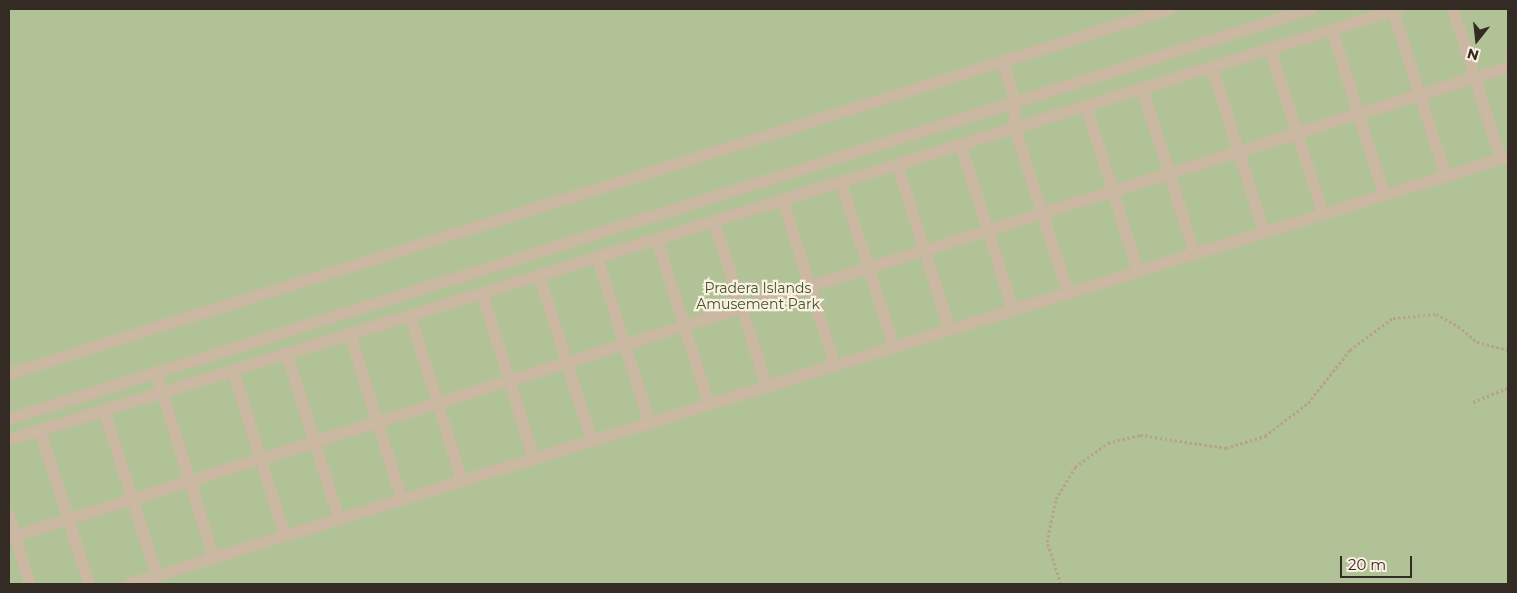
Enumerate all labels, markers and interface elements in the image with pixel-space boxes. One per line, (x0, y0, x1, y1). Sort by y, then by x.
north arrow (1452, 15, 1502, 65)
text: N (1465, 44, 1481, 65)
park label: Pradera Islands Amusement Park (696, 280, 820, 312)
scale bar (1342, 546, 1414, 578)
text: 20 m (1348, 555, 1386, 574)

